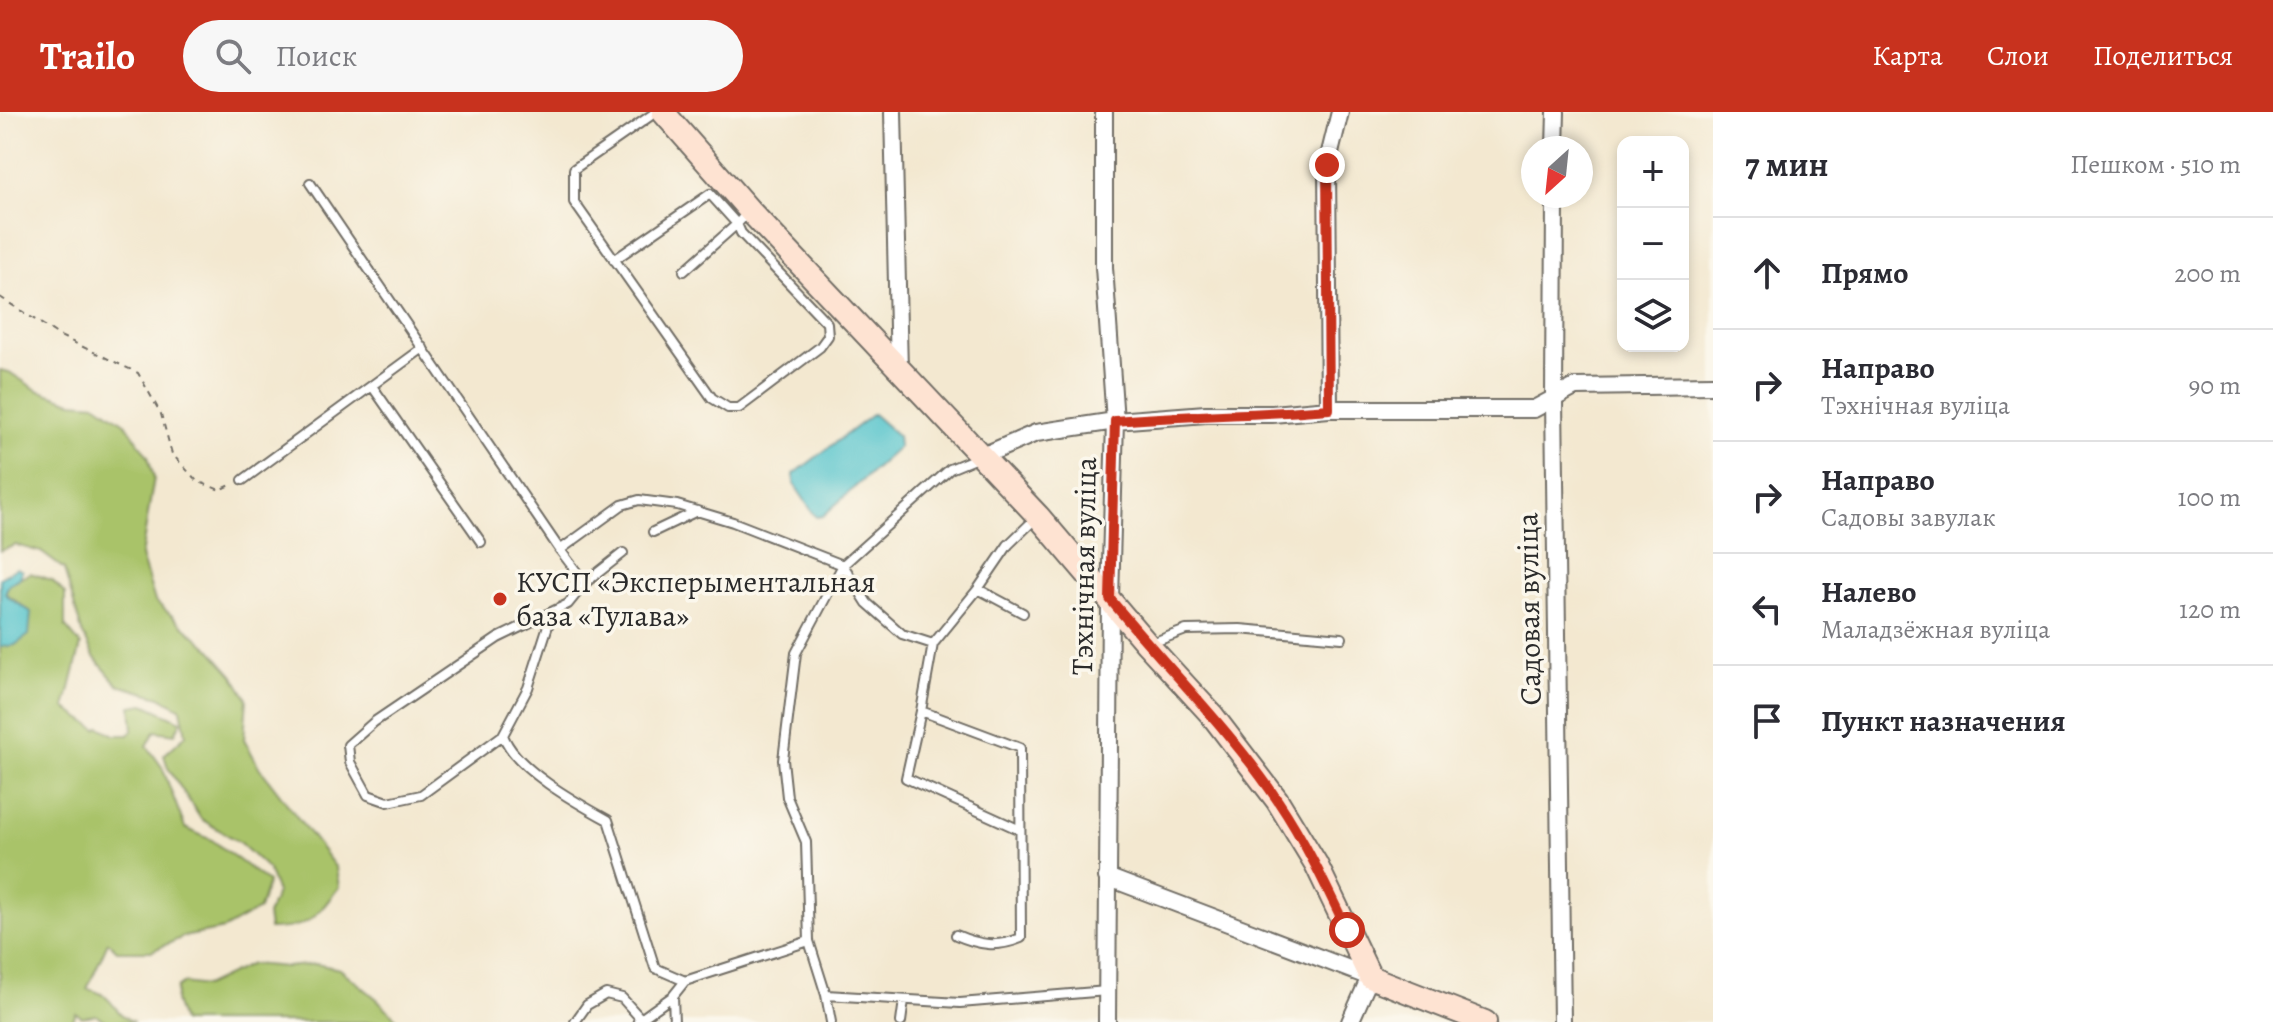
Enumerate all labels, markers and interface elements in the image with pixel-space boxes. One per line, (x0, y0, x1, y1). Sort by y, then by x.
search box (183, 20, 743, 92)
text: Trailo (40, 30, 135, 82)
icon: search (211, 34, 255, 78)
text: Поиск (275, 36, 357, 76)
text: Карта (1872, 37, 1943, 75)
text: Слои (1987, 37, 2049, 75)
text: Поделиться (2093, 37, 2233, 75)
north arrow (1521, 136, 1593, 208)
map controls (1617, 136, 1689, 352)
button: + (1617, 136, 1689, 208)
text: 7 мин (1745, 141, 1829, 188)
route end (1309, 147, 1345, 183)
text: Пешком · 510 m (2070, 147, 2241, 182)
button: − (1617, 208, 1689, 280)
icon: ahead (1745, 251, 1789, 295)
text: Прямо (1821, 253, 1908, 293)
text: 200 m (2174, 256, 2241, 291)
button: layers (1617, 280, 1689, 352)
text: Направо (1821, 348, 1935, 388)
icon: right (1745, 363, 1789, 407)
text: 90 m (2189, 368, 2241, 403)
text: Тэхнічная вуліца (1821, 388, 2010, 423)
street label: Тэхнічная вуліца (1062, 457, 1106, 675)
text: Направо (1821, 460, 1935, 500)
icon: right (1745, 475, 1789, 519)
text: 100 m (2178, 480, 2241, 515)
text: Садовы завулак (1821, 500, 1996, 535)
street label: Садовая вуліца (1507, 512, 1551, 706)
place label: КУСП «Эксперыментальная база «Тулава» (516, 562, 876, 636)
text: Налево (1821, 572, 1916, 612)
icon: left (1745, 587, 1789, 631)
marker: КУСП «Эксперыментальная база «Тулава» (491, 590, 509, 608)
text: 120 m (2179, 592, 2241, 627)
text: Маладзёжная вуліца (1821, 612, 2050, 647)
icon: arrive (1745, 699, 1789, 743)
text: Пункт назначения (1821, 701, 2066, 741)
route start (1329, 912, 1365, 948)

